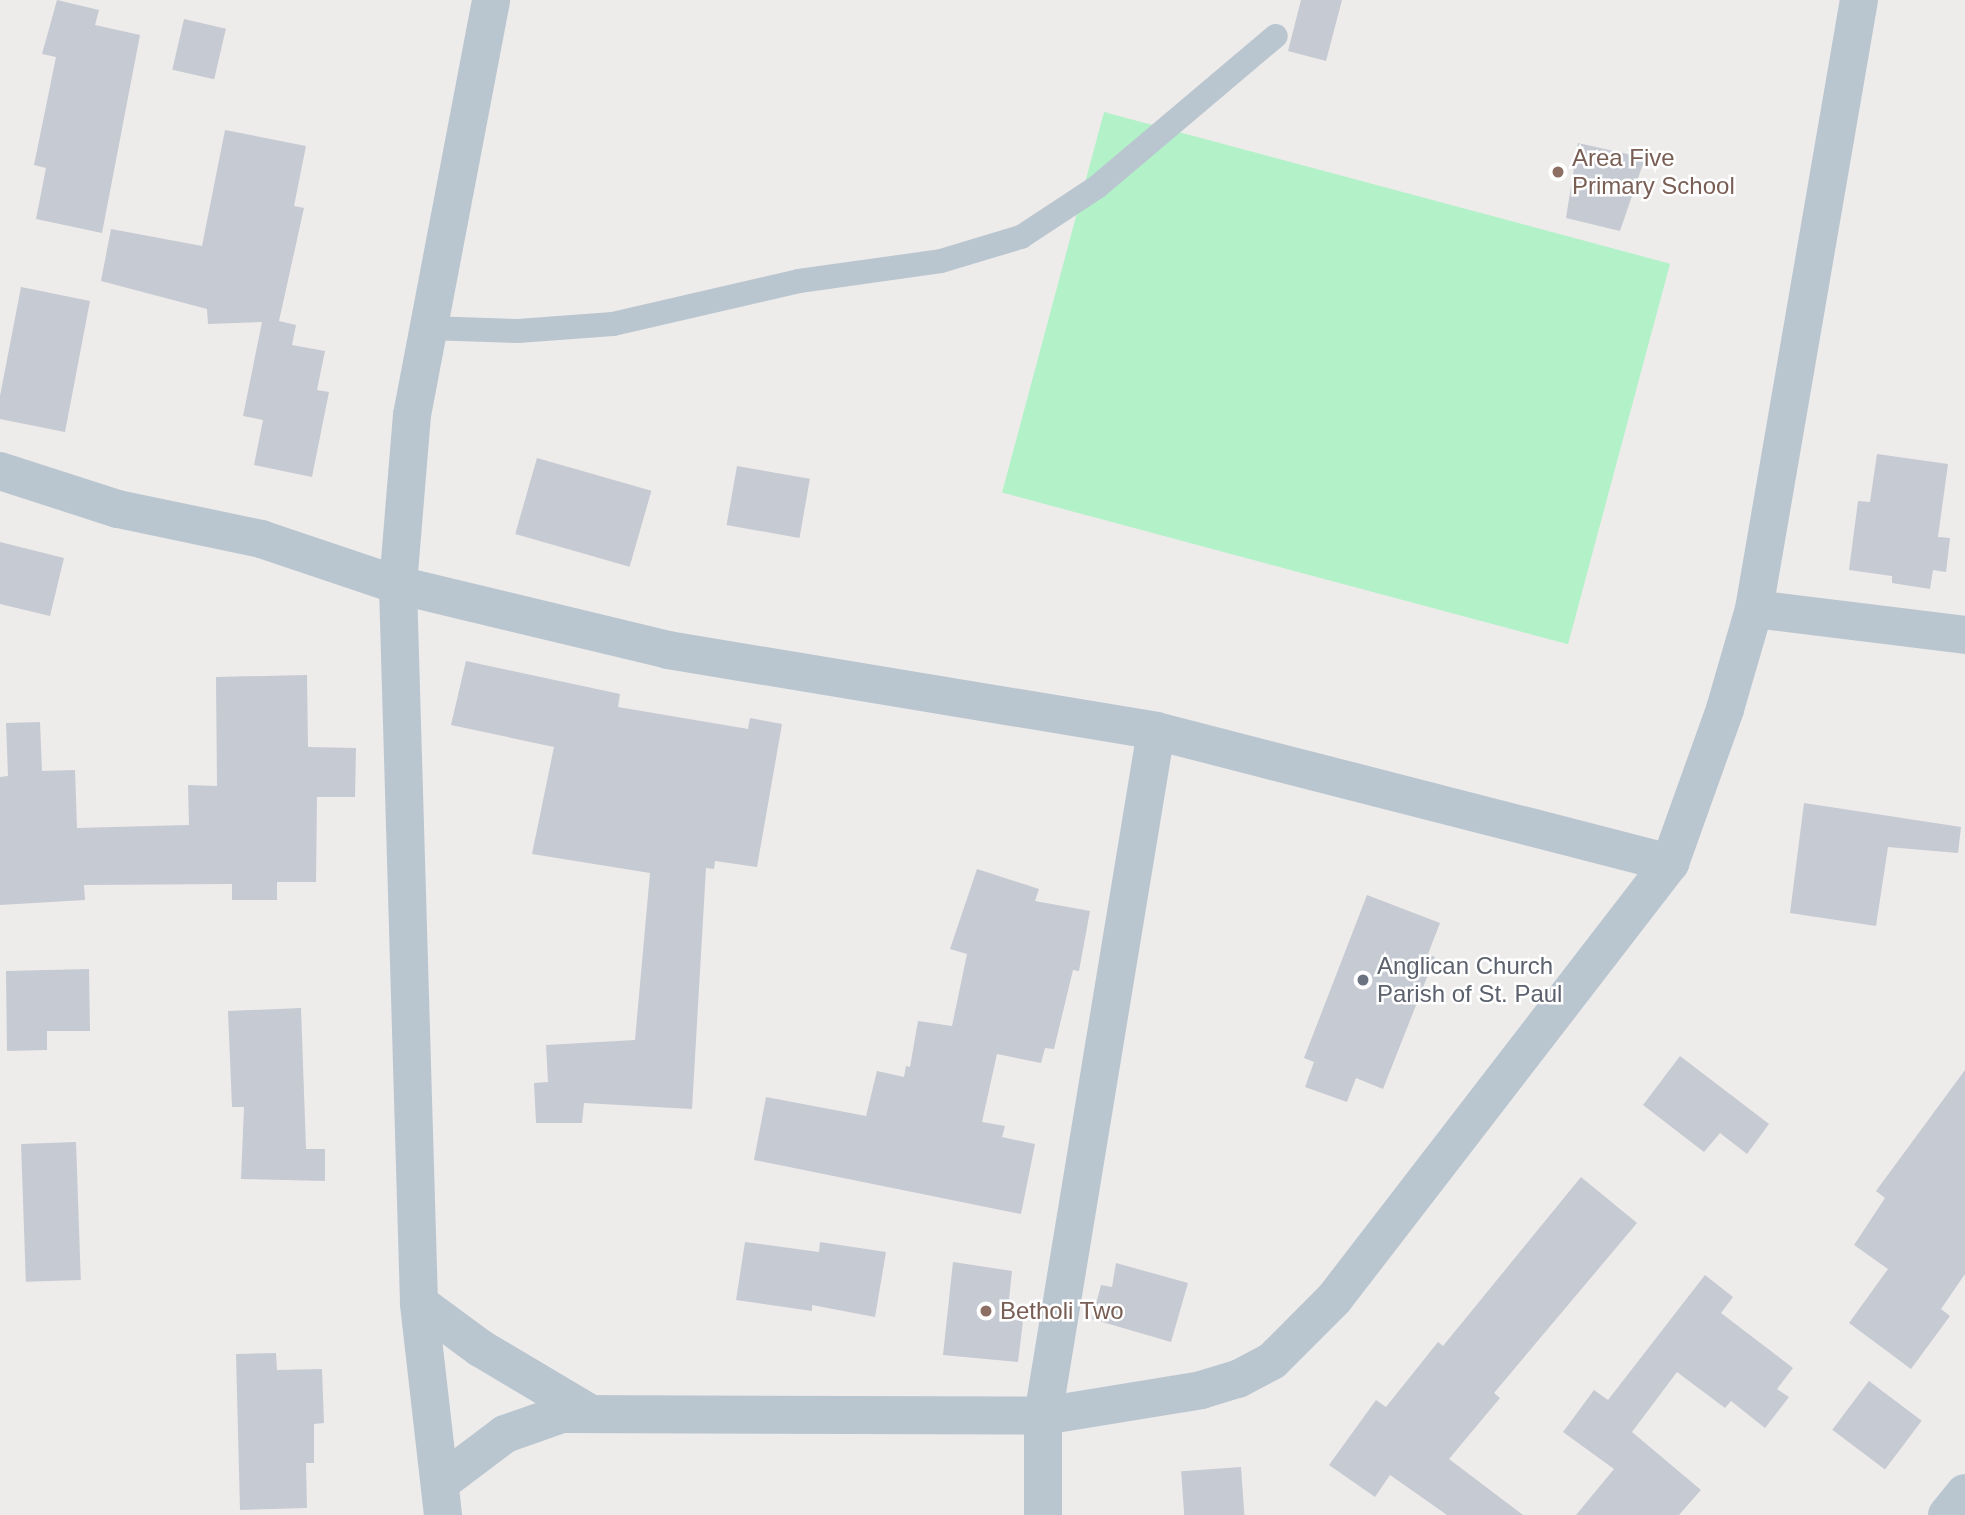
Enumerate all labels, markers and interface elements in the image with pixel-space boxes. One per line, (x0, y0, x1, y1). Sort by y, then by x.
place label: Area Five Primary School (1572, 144, 1735, 200)
marker: Area Five Primary School (1550, 164, 1566, 180)
place label: Anglican Church Parish of St. Paul (1377, 952, 1562, 1008)
marker: Anglican Church Parish of St. Paul (1355, 972, 1371, 988)
place label: Betholi Two (1000, 1297, 1124, 1325)
marker: Betholi Two (978, 1303, 994, 1319)

